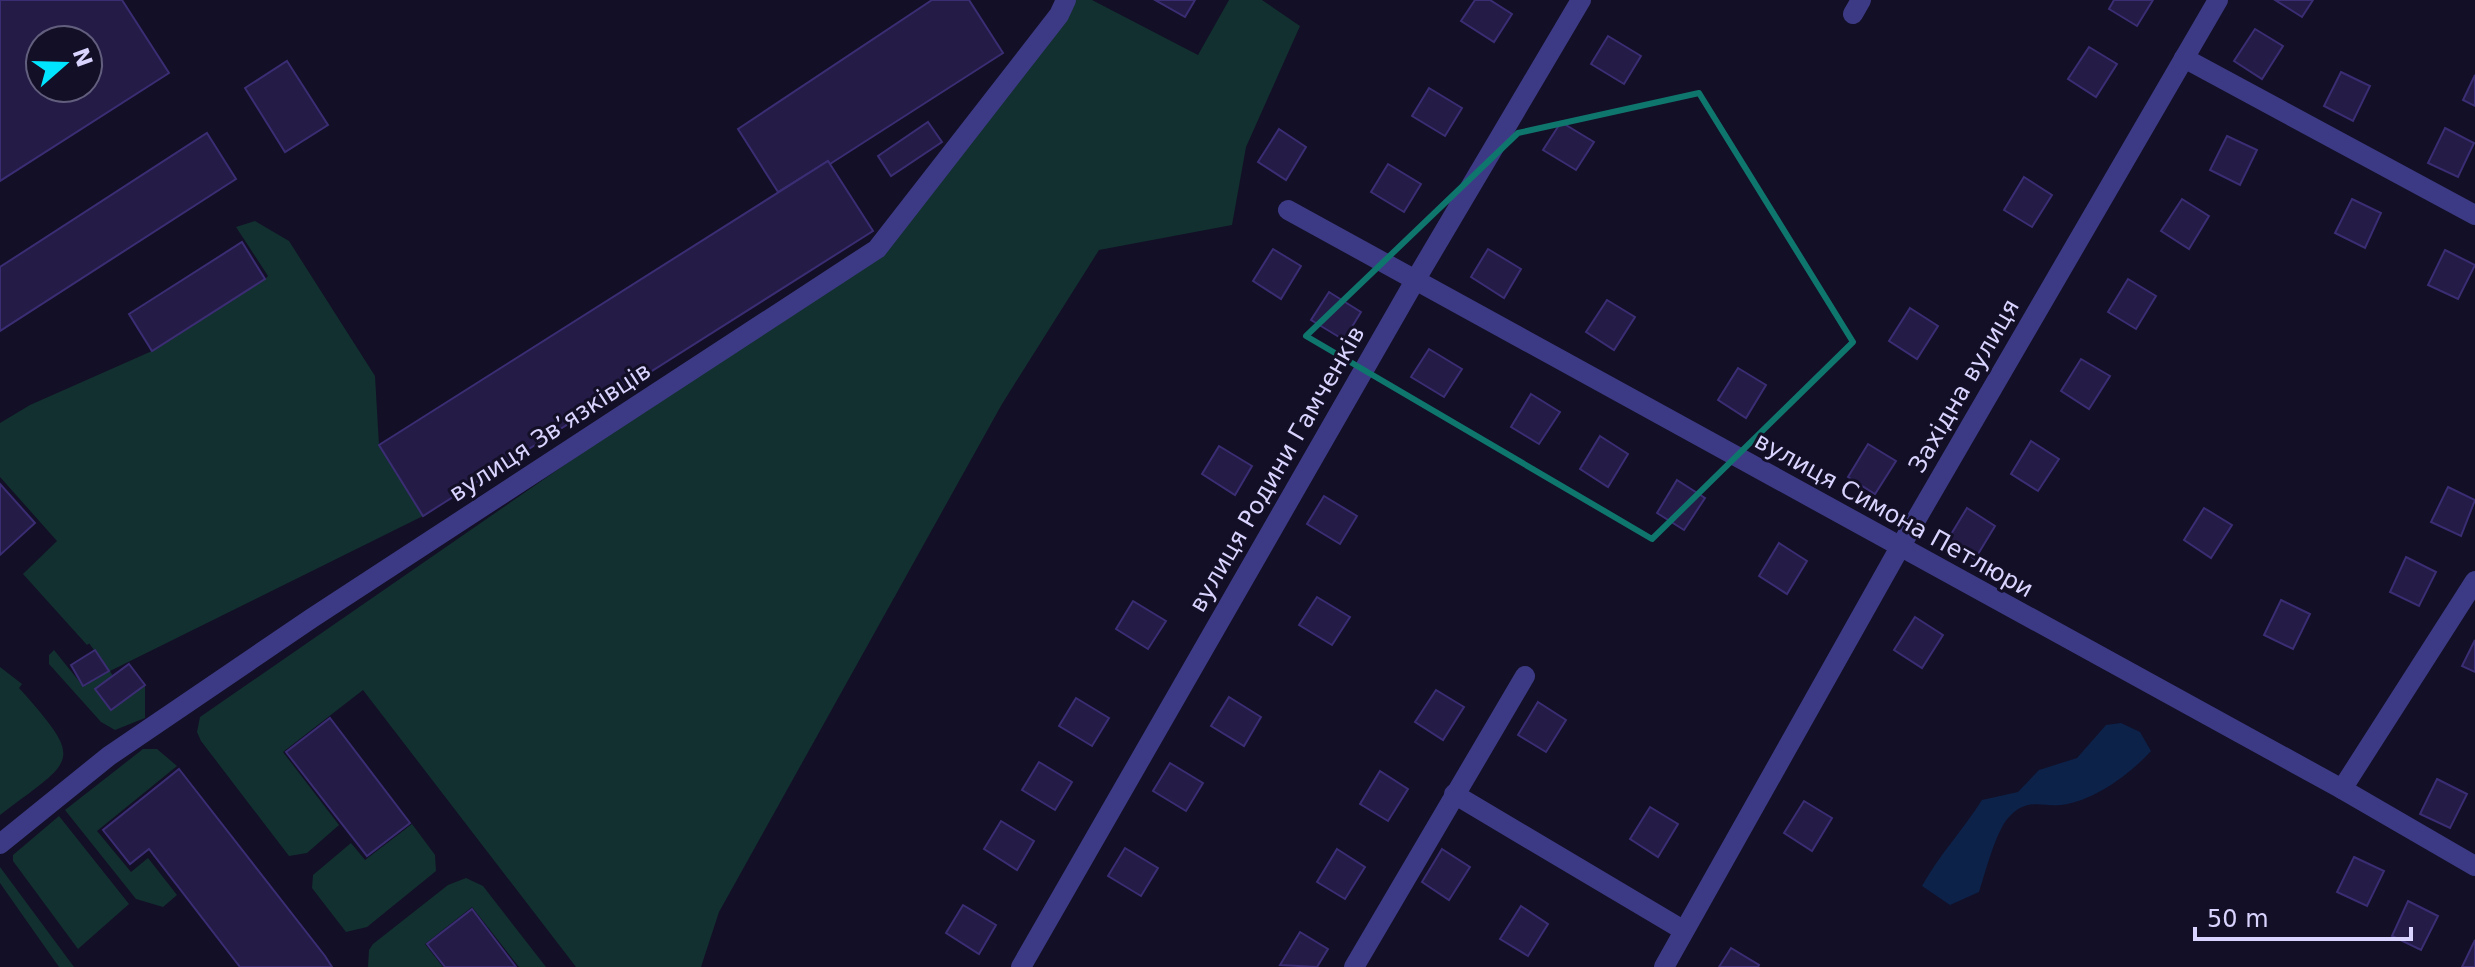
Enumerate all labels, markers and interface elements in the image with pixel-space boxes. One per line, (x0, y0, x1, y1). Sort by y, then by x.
north arrow (24, 24, 104, 104)
text: N (67, 44, 97, 70)
street label: Західна вулиця (1903, 294, 2025, 478)
street label: вулиця Родини Гамченків (1184, 321, 1370, 617)
street label: вулиця Звʼязківців (444, 356, 656, 508)
street label: вулиця Симона Петлюри (1750, 427, 2038, 603)
scale bar (2195, 891, 2411, 941)
text: 50 m (2207, 905, 2269, 933)

